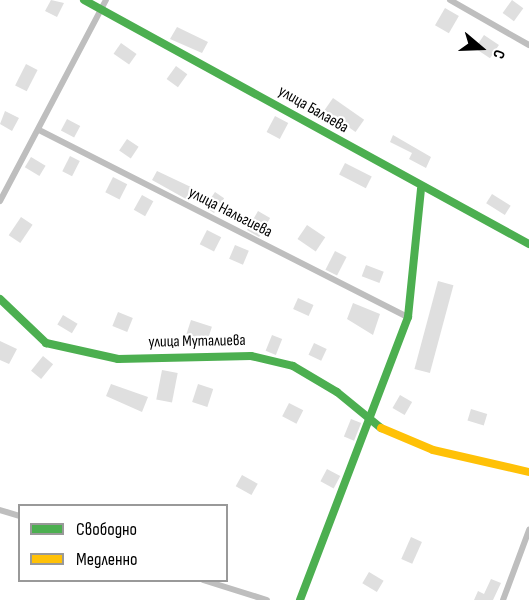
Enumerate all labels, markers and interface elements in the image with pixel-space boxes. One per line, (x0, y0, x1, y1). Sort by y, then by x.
north arrow (451, 18, 511, 78)
text: С (488, 47, 509, 61)
street label: улица Балаева (274, 82, 352, 138)
street label: улица Нальгиева (185, 184, 275, 242)
street label: улица Муталиева (148, 332, 246, 352)
legend (18, 504, 228, 582)
text: Свободно (76, 519, 137, 540)
text: Медленно (76, 549, 138, 570)

